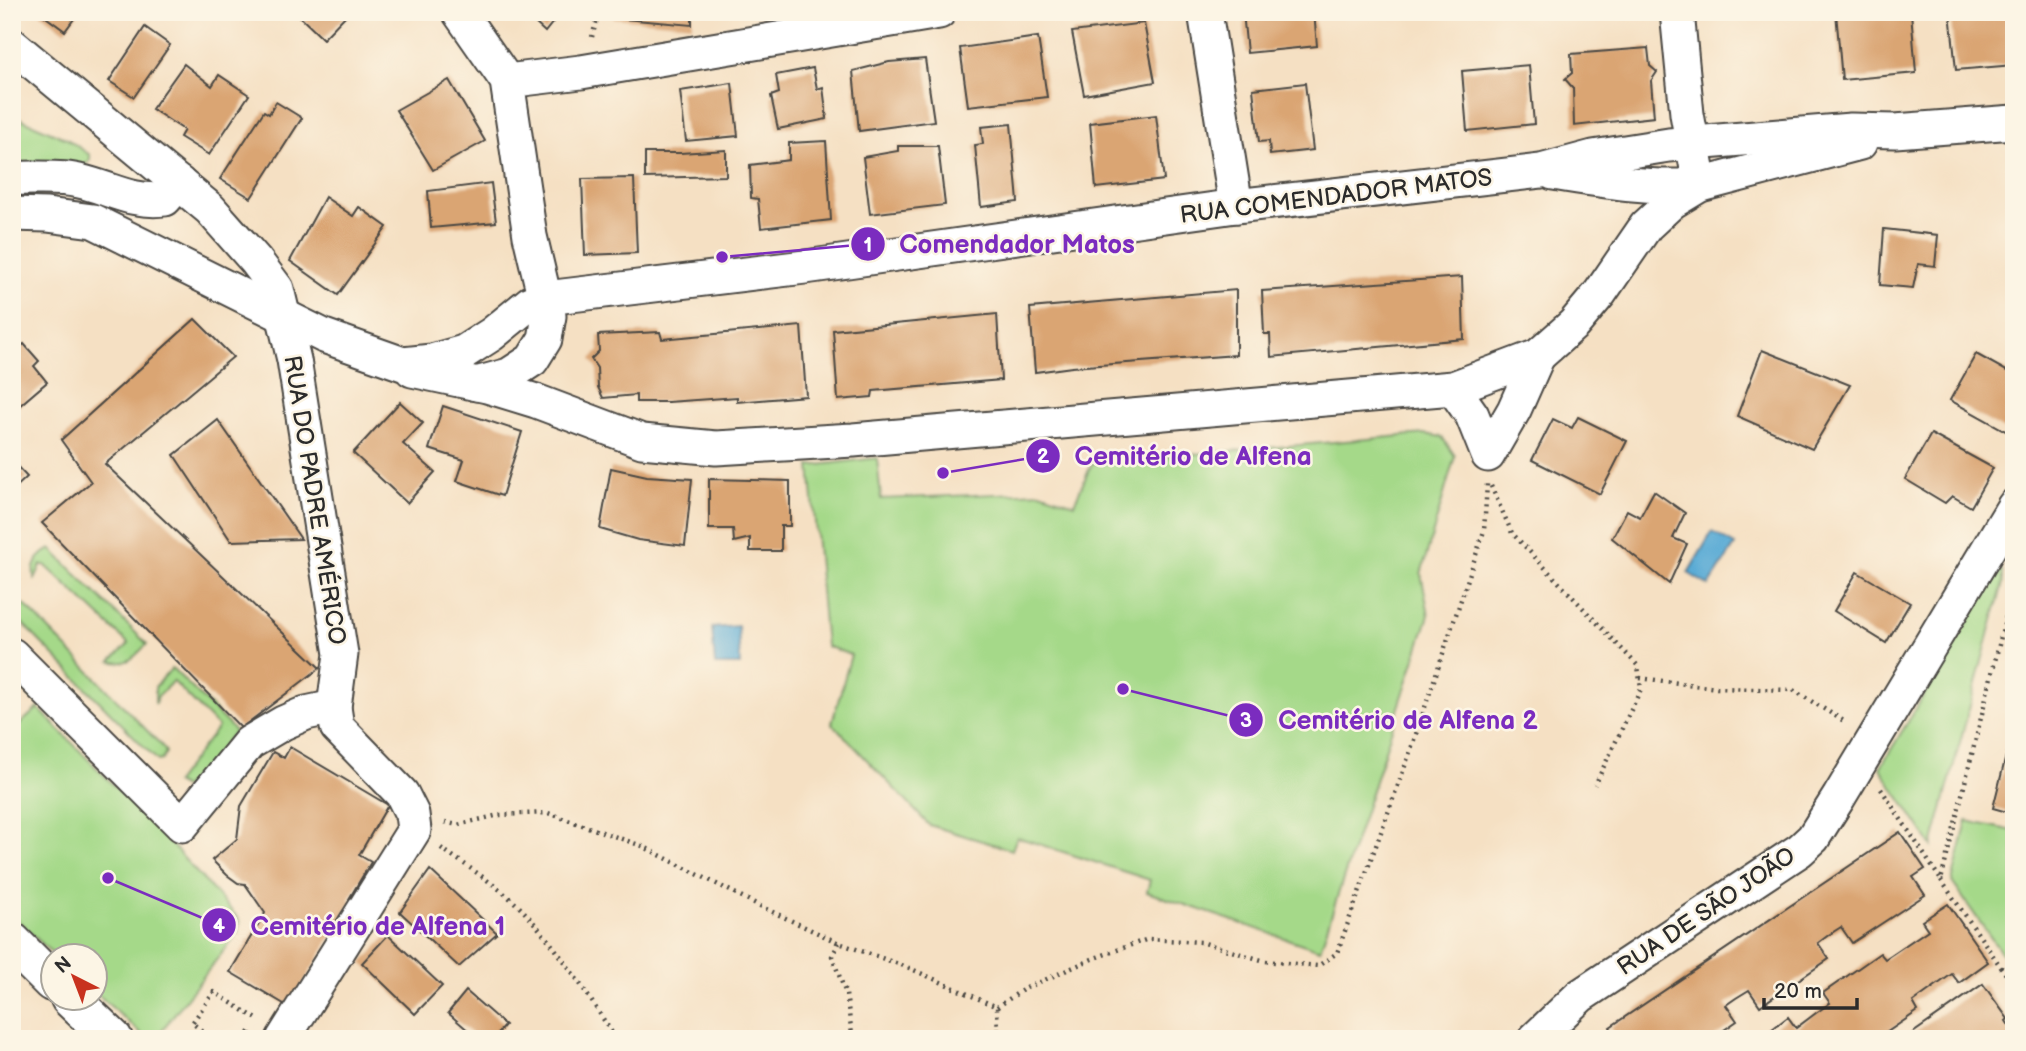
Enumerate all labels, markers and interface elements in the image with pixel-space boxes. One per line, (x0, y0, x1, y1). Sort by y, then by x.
street label: RUA COMENDADOR MATOS (1178, 163, 1494, 230)
callout: Comendador Matos (850, 221, 1149, 268)
text: Comendador Matos (899, 230, 1135, 261)
text: 1 (864, 233, 872, 258)
street label: RUA DO PADRE AMÉRICO (277, 353, 353, 647)
callout: Cemitério de Alfena (1025, 432, 1325, 479)
text: Cemitério de Alfena (1074, 442, 1312, 473)
text: 2 (1037, 444, 1050, 469)
callout: Cemitério de Alfena 2 (1229, 696, 1552, 743)
text: Cemitério de Alfena 2 (1278, 706, 1538, 737)
text: 3 (1240, 708, 1252, 733)
street label: RUA DE SÃO JOÃO (1612, 841, 1801, 982)
callout: Cemitério de Alfena 1 (201, 902, 520, 949)
text: Cemitério de Alfena 1 (250, 912, 506, 943)
text: 4 (213, 914, 226, 939)
north arrow (38, 942, 108, 1012)
text: N (51, 952, 77, 979)
scale bar (1764, 967, 1856, 1011)
text: 20 m (1774, 979, 1822, 1004)

